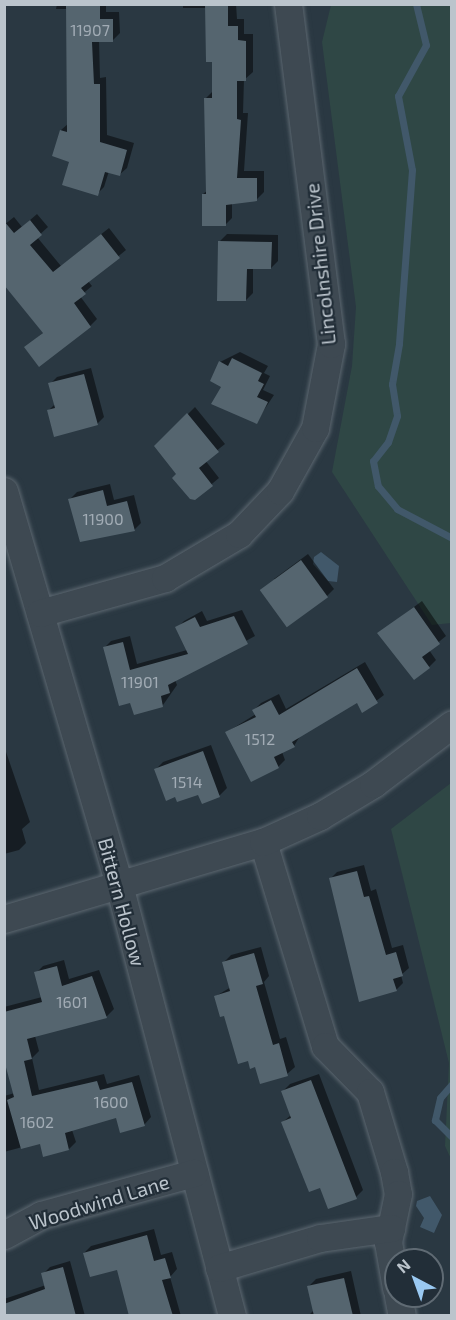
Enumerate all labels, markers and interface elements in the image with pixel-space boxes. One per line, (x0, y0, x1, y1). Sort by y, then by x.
house number: 11907 (70, 20, 110, 40)
street label: Lincolnshire Drive (300, 182, 340, 346)
house number: 11900 (82, 509, 124, 529)
house number: 11901 (121, 672, 159, 692)
house number: 1512 (245, 729, 275, 749)
house number: 1514 (171, 772, 203, 792)
street label: Bittern Hollow (93, 835, 151, 969)
house number: 1601 (56, 992, 88, 1012)
house number: 1600 (94, 1092, 128, 1112)
house number: 1602 (20, 1112, 54, 1132)
street label: Woodwind Lane (26, 1169, 172, 1235)
north arrow (384, 1248, 444, 1308)
text: N (393, 1255, 414, 1277)

